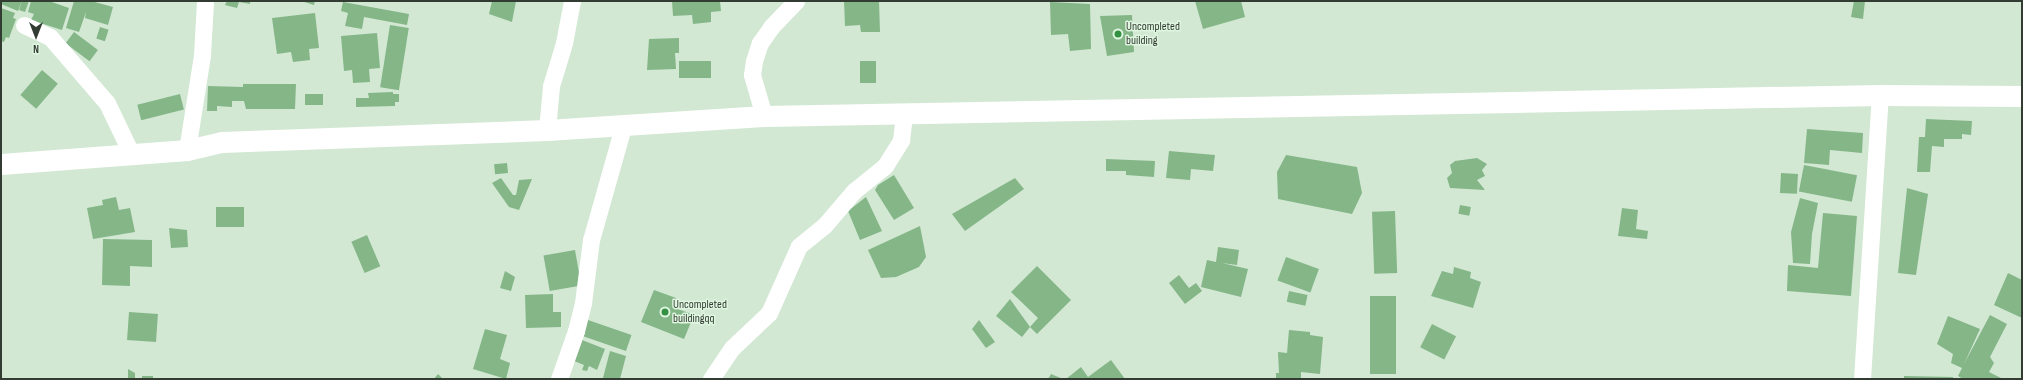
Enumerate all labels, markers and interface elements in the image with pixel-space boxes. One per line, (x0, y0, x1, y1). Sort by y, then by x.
north arrow (16, 16, 56, 56)
place label: Uncompleted building (1126, 20, 1180, 48)
marker: Uncompleted building (1113, 29, 1123, 39)
text: N (33, 42, 39, 55)
place label: Uncompleted buildingqq (673, 298, 727, 326)
marker: Uncompleted buildingqq (660, 307, 670, 317)

